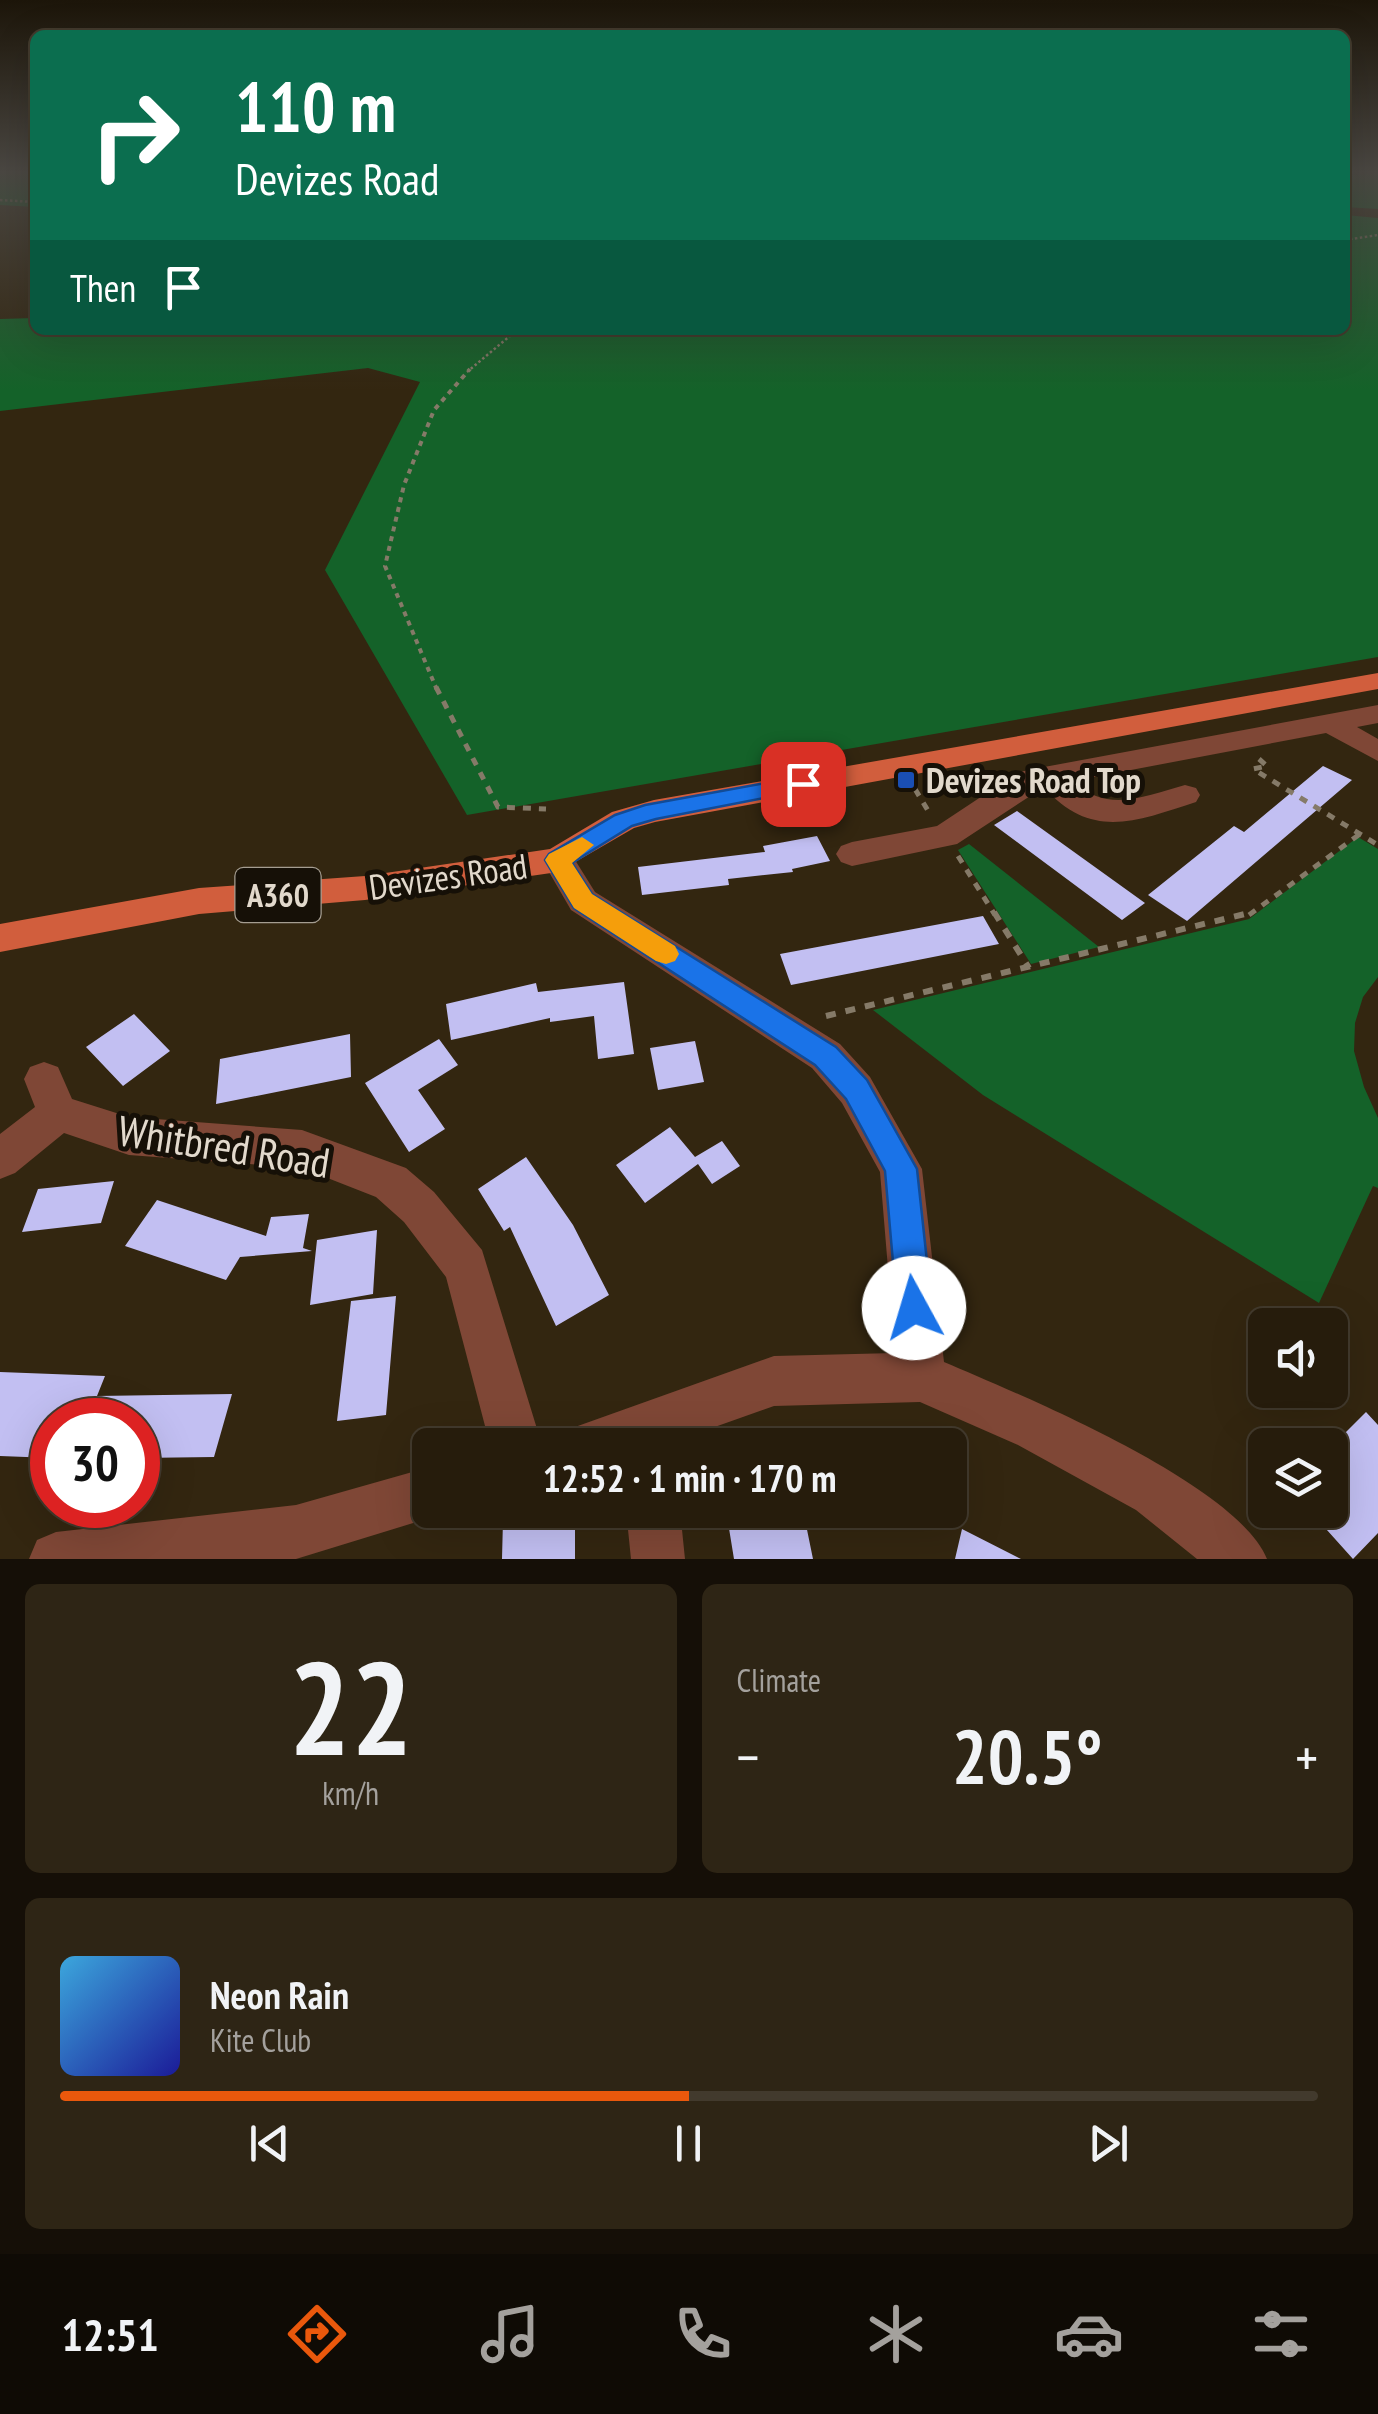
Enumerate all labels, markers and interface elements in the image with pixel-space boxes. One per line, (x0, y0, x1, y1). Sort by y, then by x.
text: 110 m (235, 61, 396, 151)
icon: right (70, 70, 200, 200)
text: Devizes Road (235, 149, 439, 207)
icon: arrive (156, 260, 211, 315)
text: Then (70, 263, 136, 312)
pin (761, 742, 846, 827)
icon: arrive (776, 757, 831, 812)
place label: Devizes Road Top (926, 757, 1141, 803)
marker: Devizes Road Top (895, 769, 917, 791)
street label: Devizes Road (366, 842, 530, 910)
road number: A360 (236, 868, 320, 922)
street label: Whitbred Road (114, 1102, 334, 1190)
position arrow (862, 1256, 966, 1360)
map controls (1248, 1308, 1348, 1528)
button: sound (1248, 1308, 1348, 1408)
speed limit sign: 30 (30, 1398, 160, 1528)
button: layers (1248, 1428, 1348, 1528)
text: 12:52 · 1 min · 170 m (543, 1453, 836, 1502)
text: 22 (289, 1623, 413, 1791)
text: Climate (737, 1659, 821, 1701)
text: 20.5° (952, 1708, 1103, 1805)
text: − (737, 1721, 759, 1792)
text: + (1295, 1721, 1318, 1792)
text: km/h (322, 1772, 379, 1814)
text: Neon Rain (210, 1970, 349, 2019)
text: Kite Club (210, 2019, 311, 2061)
icon: previous (242, 2116, 297, 2171)
icon: pause (661, 2116, 716, 2171)
icon: next (1081, 2116, 1136, 2171)
icon: directions (282, 2299, 352, 2369)
icon: music (475, 2299, 545, 2369)
icon: phone (668, 2299, 738, 2369)
icon: climate (861, 2299, 931, 2369)
icon: car (1054, 2299, 1124, 2369)
icon: filters (1246, 2299, 1316, 2369)
text: 12:51 (61, 2305, 159, 2363)

